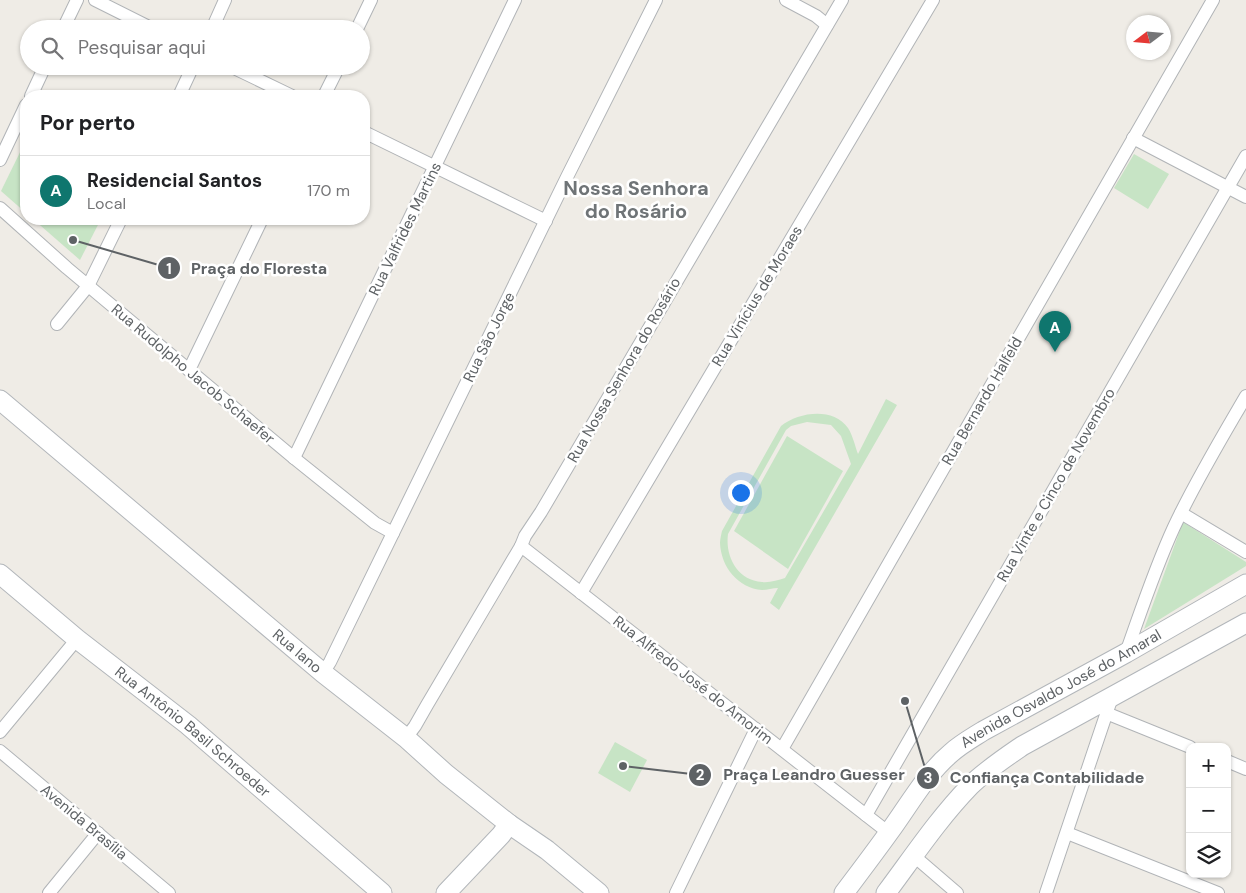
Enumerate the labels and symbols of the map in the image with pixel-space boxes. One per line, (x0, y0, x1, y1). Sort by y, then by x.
north arrow (1126, 15, 1171, 60)
street label: Rua Valfrides Martins (364, 159, 446, 299)
district label: Nossa Senhora do Rosário (563, 175, 709, 224)
street label: Rua Vinícius de Moraes (707, 222, 807, 370)
callout: Praça do Floresta (156, 253, 337, 284)
text: Praça do Floresta (191, 258, 327, 279)
text: 1 (166, 259, 172, 279)
street label: Rua Nossa Senhora do Rosário (563, 274, 685, 466)
street label: Rua São Jorge (459, 289, 519, 385)
street label: Rua Rudolpho Jacob Schaefer (107, 300, 279, 449)
pin: A (1039, 311, 1071, 352)
street label: Rua Bernardo Halfeld (937, 333, 1027, 469)
street label: Rua Vinte e Cinco de Novembro (992, 384, 1120, 586)
your location (728, 480, 754, 506)
street label: Rua Alfredo José do Amorim (609, 611, 777, 749)
street label: Rua Iano (268, 624, 326, 678)
street label: Avenida Osvaldo José do Amaral (957, 625, 1165, 753)
street label: Rua Antônio Basil Schroeder (111, 662, 275, 802)
callout: Praça Leandro Guesser (688, 759, 914, 790)
callout: Confiança Contabilidade (915, 762, 1155, 793)
text: Praça Leandro Guesser (723, 764, 905, 785)
text: 2 (696, 765, 705, 785)
text: Confiança Contabilidade (950, 767, 1144, 788)
text: 3 (923, 768, 933, 788)
street label: Avenida Brasília (36, 780, 132, 864)

